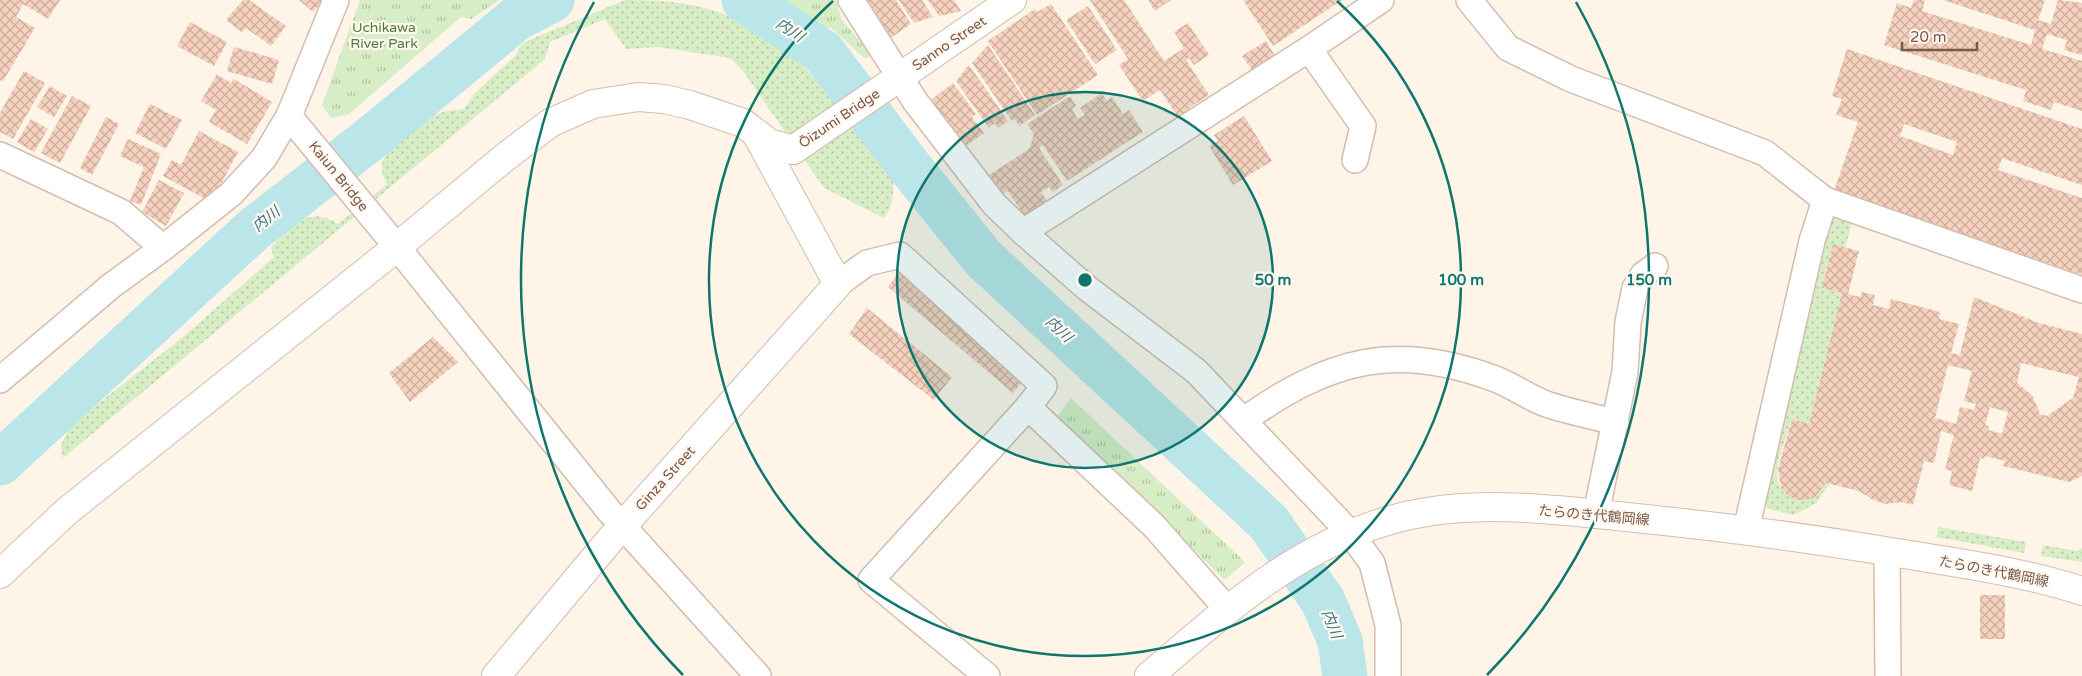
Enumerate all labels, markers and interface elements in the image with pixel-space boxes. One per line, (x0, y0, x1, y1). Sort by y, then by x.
street label: Sanno Street (909, 12, 990, 74)
water label: 内川 (773, 14, 809, 47)
park label: Uchikawa River Park (350, 19, 418, 52)
scale bar (1902, 20, 1977, 52)
text: 20 m (1910, 28, 1947, 46)
street label: Ōizumi Bridge (795, 85, 883, 152)
street label: Kaiun Bridge (305, 138, 372, 215)
water label: 内川 (249, 201, 285, 235)
centre of rings (1076, 271, 1094, 289)
text: 50 m (1255, 271, 1291, 289)
text: 100 m (1438, 271, 1484, 289)
text: 150 m (1626, 271, 1672, 289)
water label: 内川 (1042, 312, 1078, 347)
street label: Ginza Street (632, 442, 699, 514)
street label: たらのき代鶴岡線 (1538, 502, 1650, 529)
street label: たらのき代鶴岡線 (1938, 553, 2050, 590)
water label: 内川 (1318, 607, 1347, 643)

